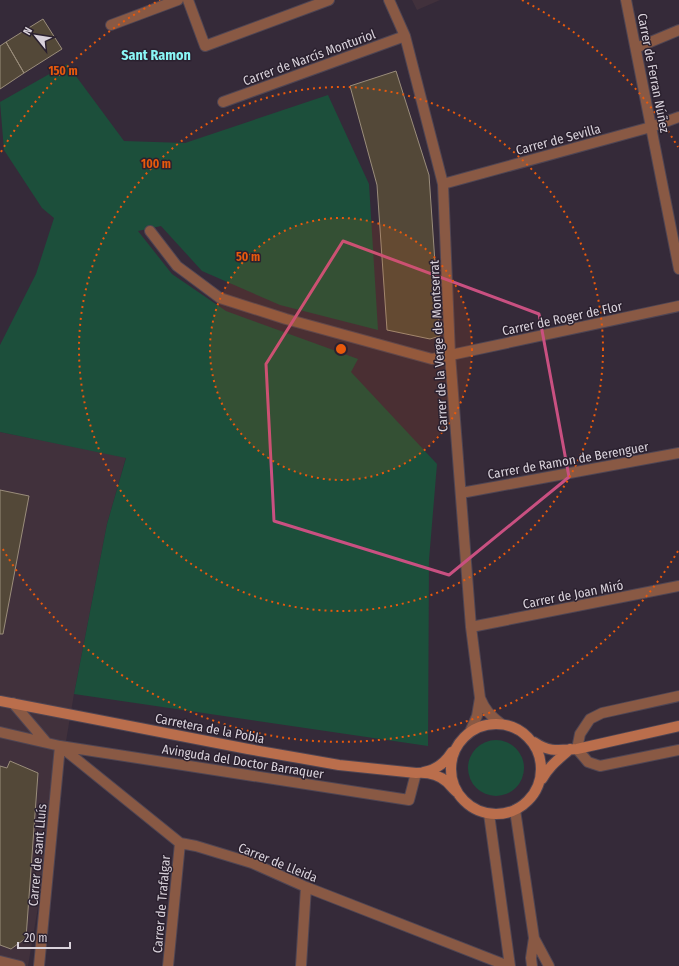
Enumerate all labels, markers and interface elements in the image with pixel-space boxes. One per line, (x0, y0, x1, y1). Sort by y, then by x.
street label: Carrer de Ferran Núñez (635, 12, 672, 134)
north arrow (16, 16, 56, 56)
text: N (20, 25, 35, 37)
street label: Carrer de Narcís Monturiol (241, 26, 378, 88)
district label: Sant Ramon (121, 47, 191, 64)
text: 150 m (48, 64, 78, 78)
street label: Carrer de Sevilla (514, 121, 602, 158)
text: 100 m (141, 157, 171, 171)
text: 50 m (236, 250, 260, 264)
street label: Carrer de la Verge de Montserrat (426, 259, 450, 432)
street label: Carrer de Roger de Flor (501, 298, 624, 339)
centre of rings (334, 342, 348, 356)
street label: Carrer de Ramon de Berenguer (486, 439, 650, 482)
street label: Carrer de Joan Miró (522, 577, 625, 612)
street label: Carretera de la Pobla (154, 711, 266, 746)
street label: Avinguda del Doctor Barraquer (161, 741, 325, 782)
street label: Carrer de sant Lluís (26, 803, 49, 907)
street label: Carrer de Lleida (236, 840, 320, 885)
street label: Carrer de Trafalgar (150, 854, 173, 954)
scale bar (18, 924, 70, 950)
text: 20 m (24, 931, 48, 945)

